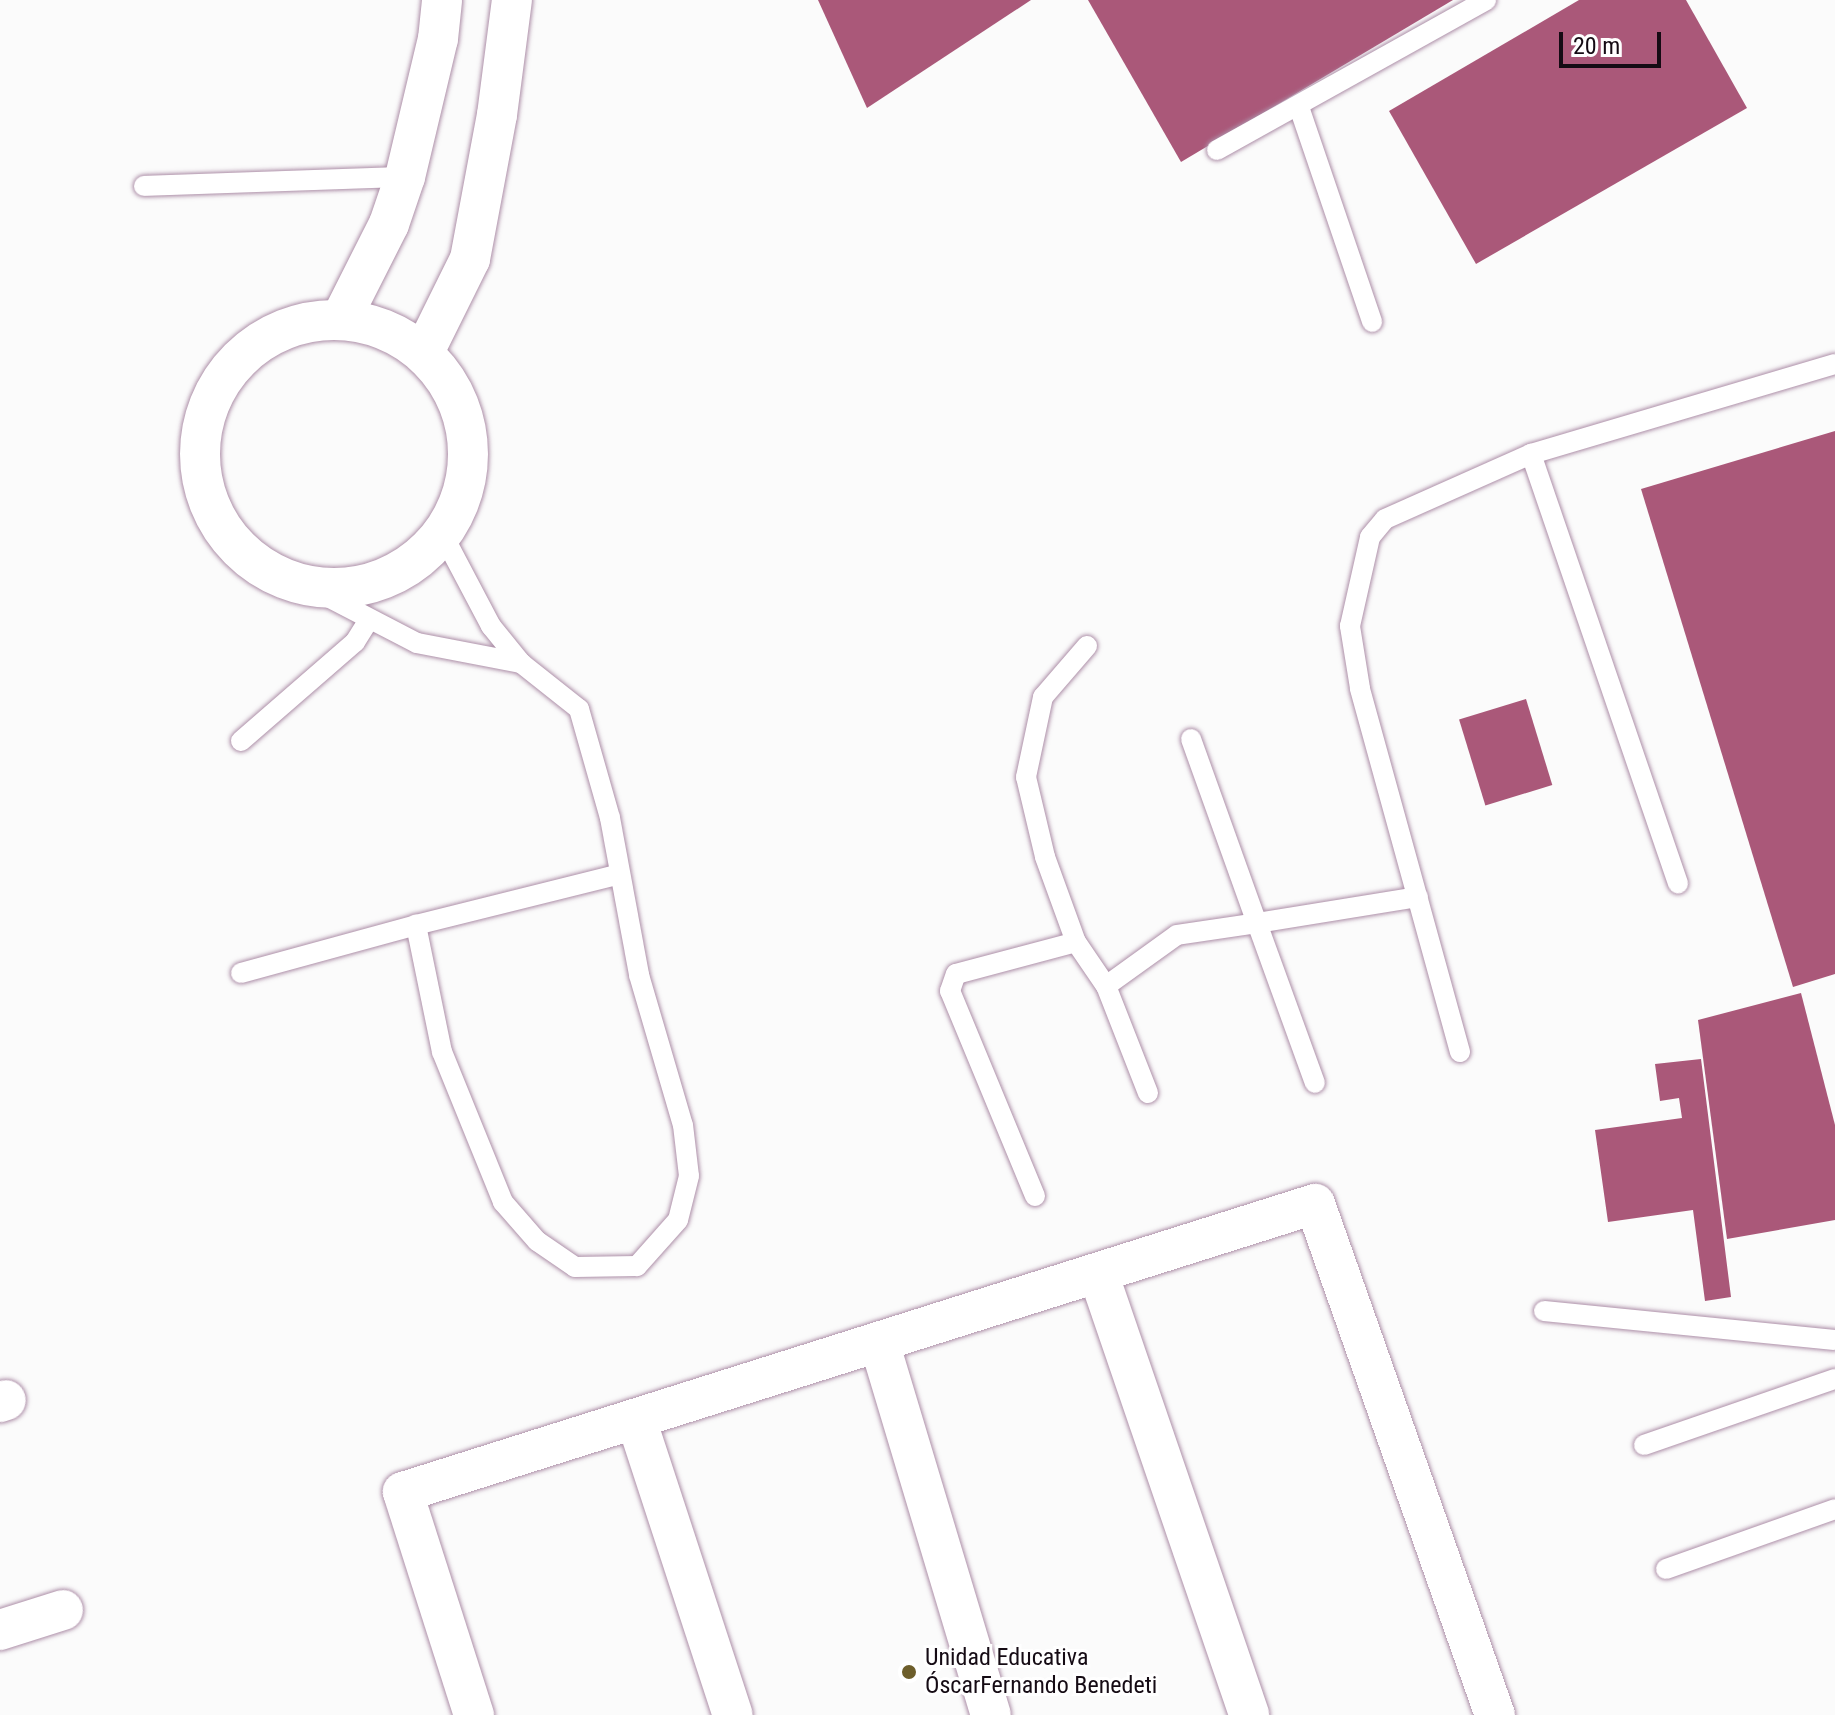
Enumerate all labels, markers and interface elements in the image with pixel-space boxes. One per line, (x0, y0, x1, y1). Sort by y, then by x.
scale bar (1563, 16, 1665, 66)
text: 20 m (1573, 32, 1620, 60)
place label: Unidad Educativa ÓscarFernando Benedeti (925, 1644, 1157, 1700)
marker: Unidad Educativa ÓscarFernando Benedeti (900, 1663, 918, 1681)

